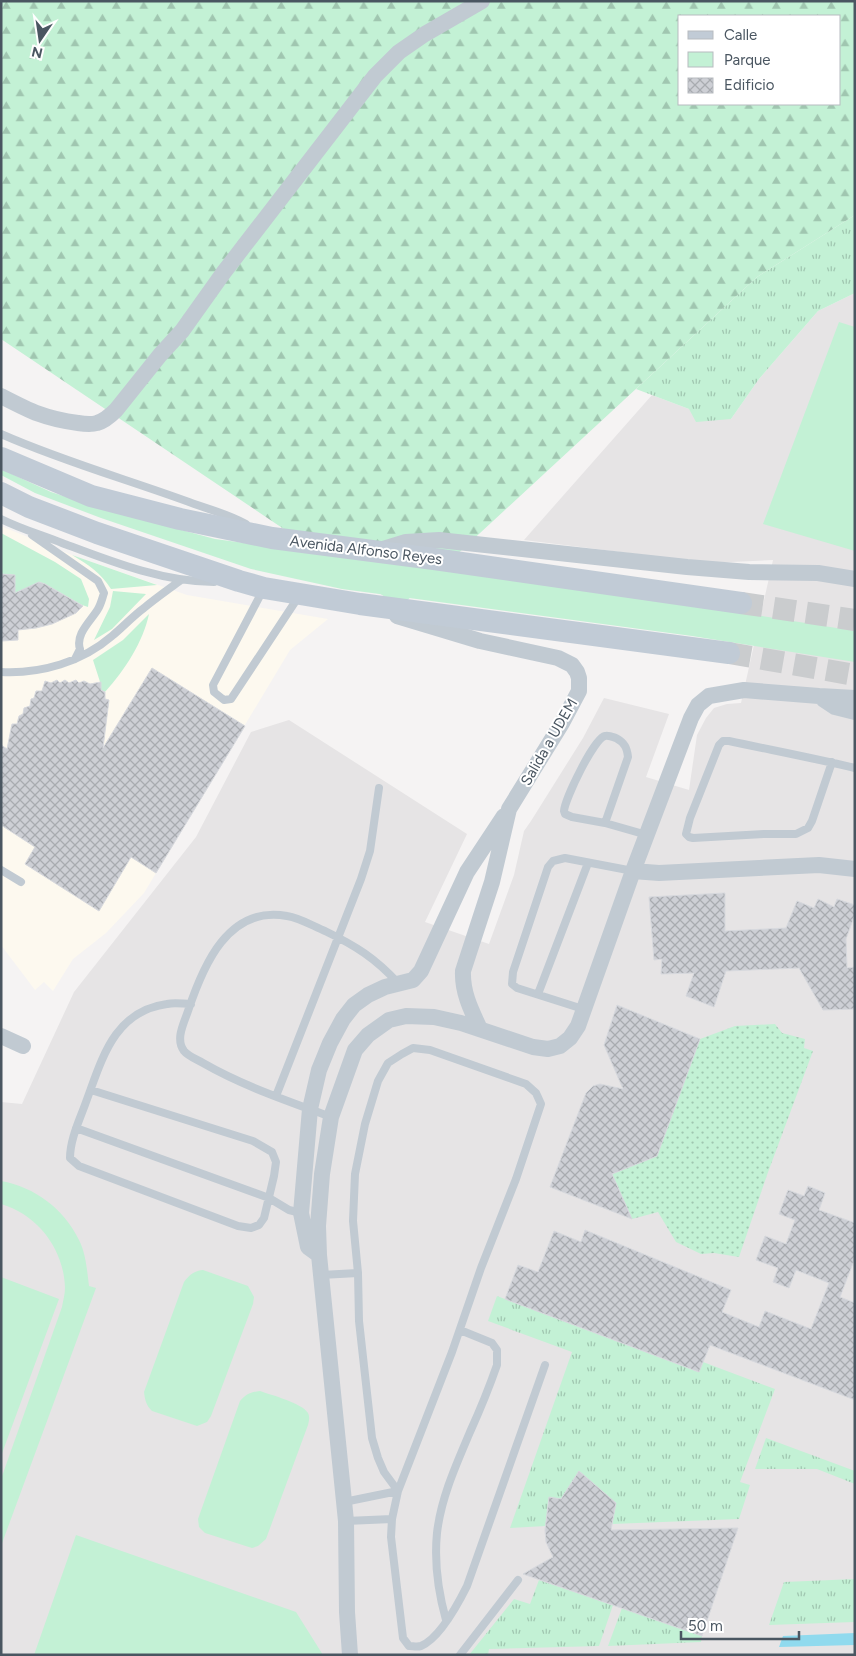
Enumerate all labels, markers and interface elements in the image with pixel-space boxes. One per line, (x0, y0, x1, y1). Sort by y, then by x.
north arrow (15, 15, 65, 65)
legend (678, 15, 841, 105)
text: Calle (724, 26, 757, 44)
text: N (30, 43, 44, 62)
text: Parque (724, 51, 771, 69)
text: Edificio (724, 76, 775, 94)
street label: Avenida Alfonso Reyes (289, 532, 443, 568)
street label: Salida a UDEM (517, 695, 581, 789)
scale bar (681, 1608, 798, 1640)
text: 50 m (688, 1617, 723, 1635)

